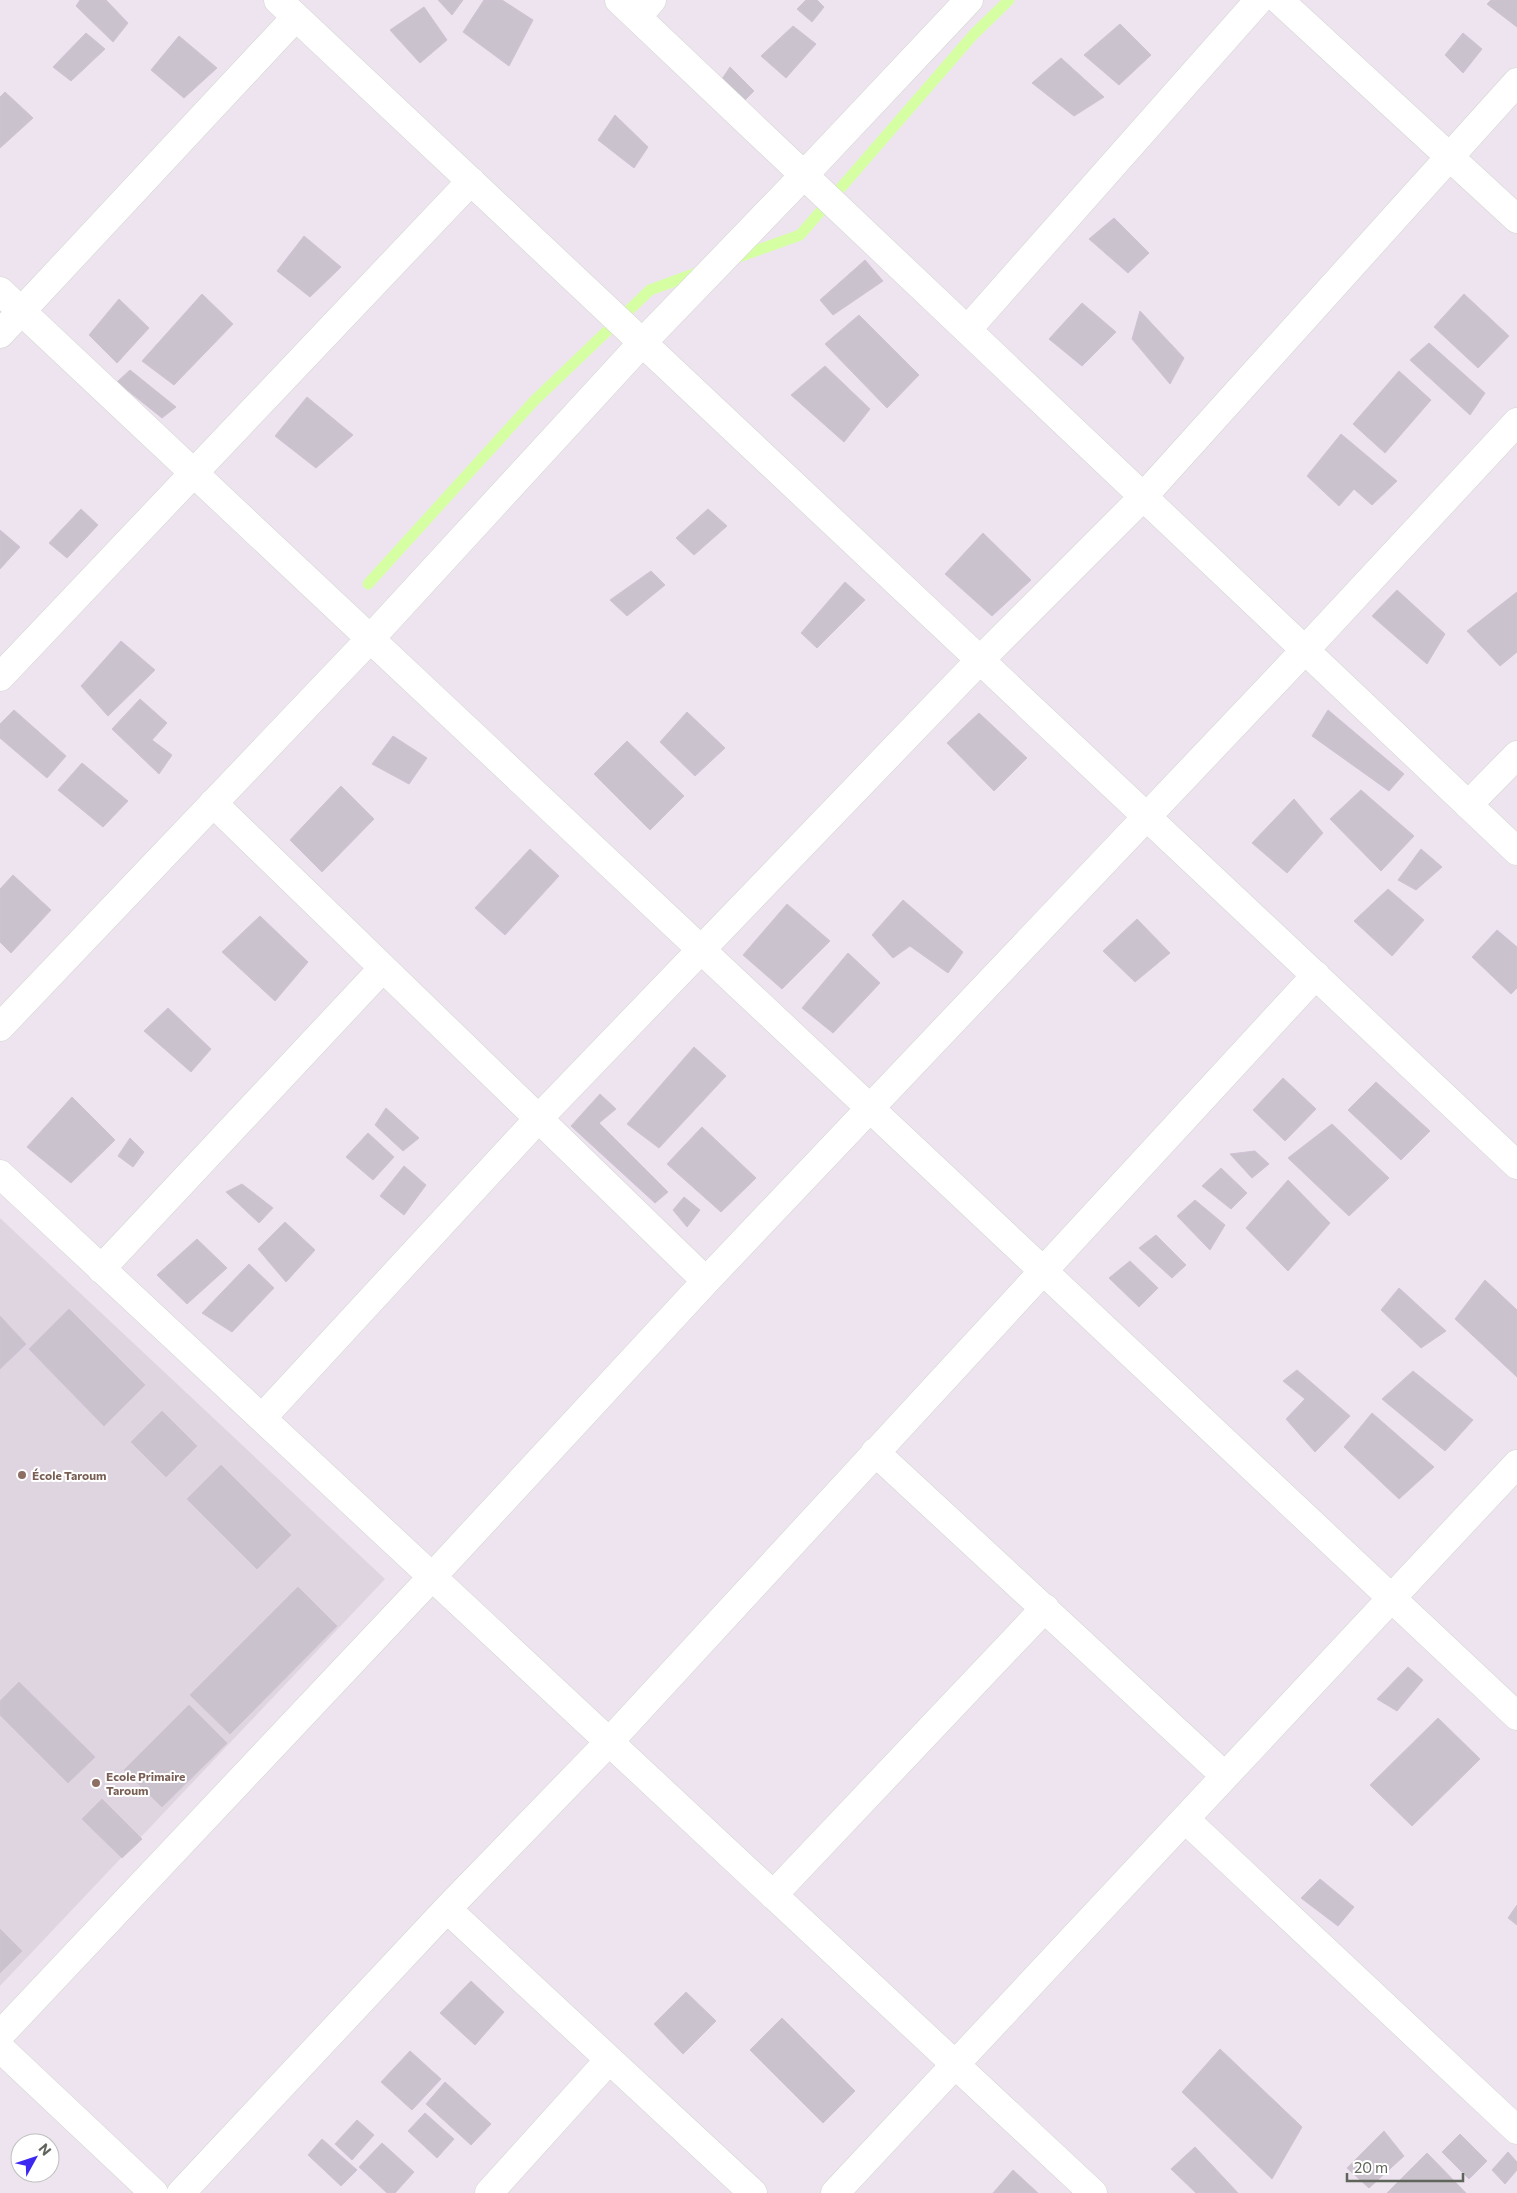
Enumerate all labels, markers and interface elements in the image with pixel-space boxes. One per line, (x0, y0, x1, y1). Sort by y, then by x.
place label: École Taroum (32, 1468, 107, 1482)
marker: École Taroum (16, 1469, 28, 1481)
place label: Ecole Primaire Taroum (106, 1769, 185, 1797)
marker: Ecole Primaire Taroum (90, 1777, 102, 1789)
north arrow (10, 2133, 60, 2183)
text: N (35, 2140, 55, 2159)
scale bar (1347, 2150, 1463, 2182)
text: 20 m (1354, 2158, 1388, 2176)

